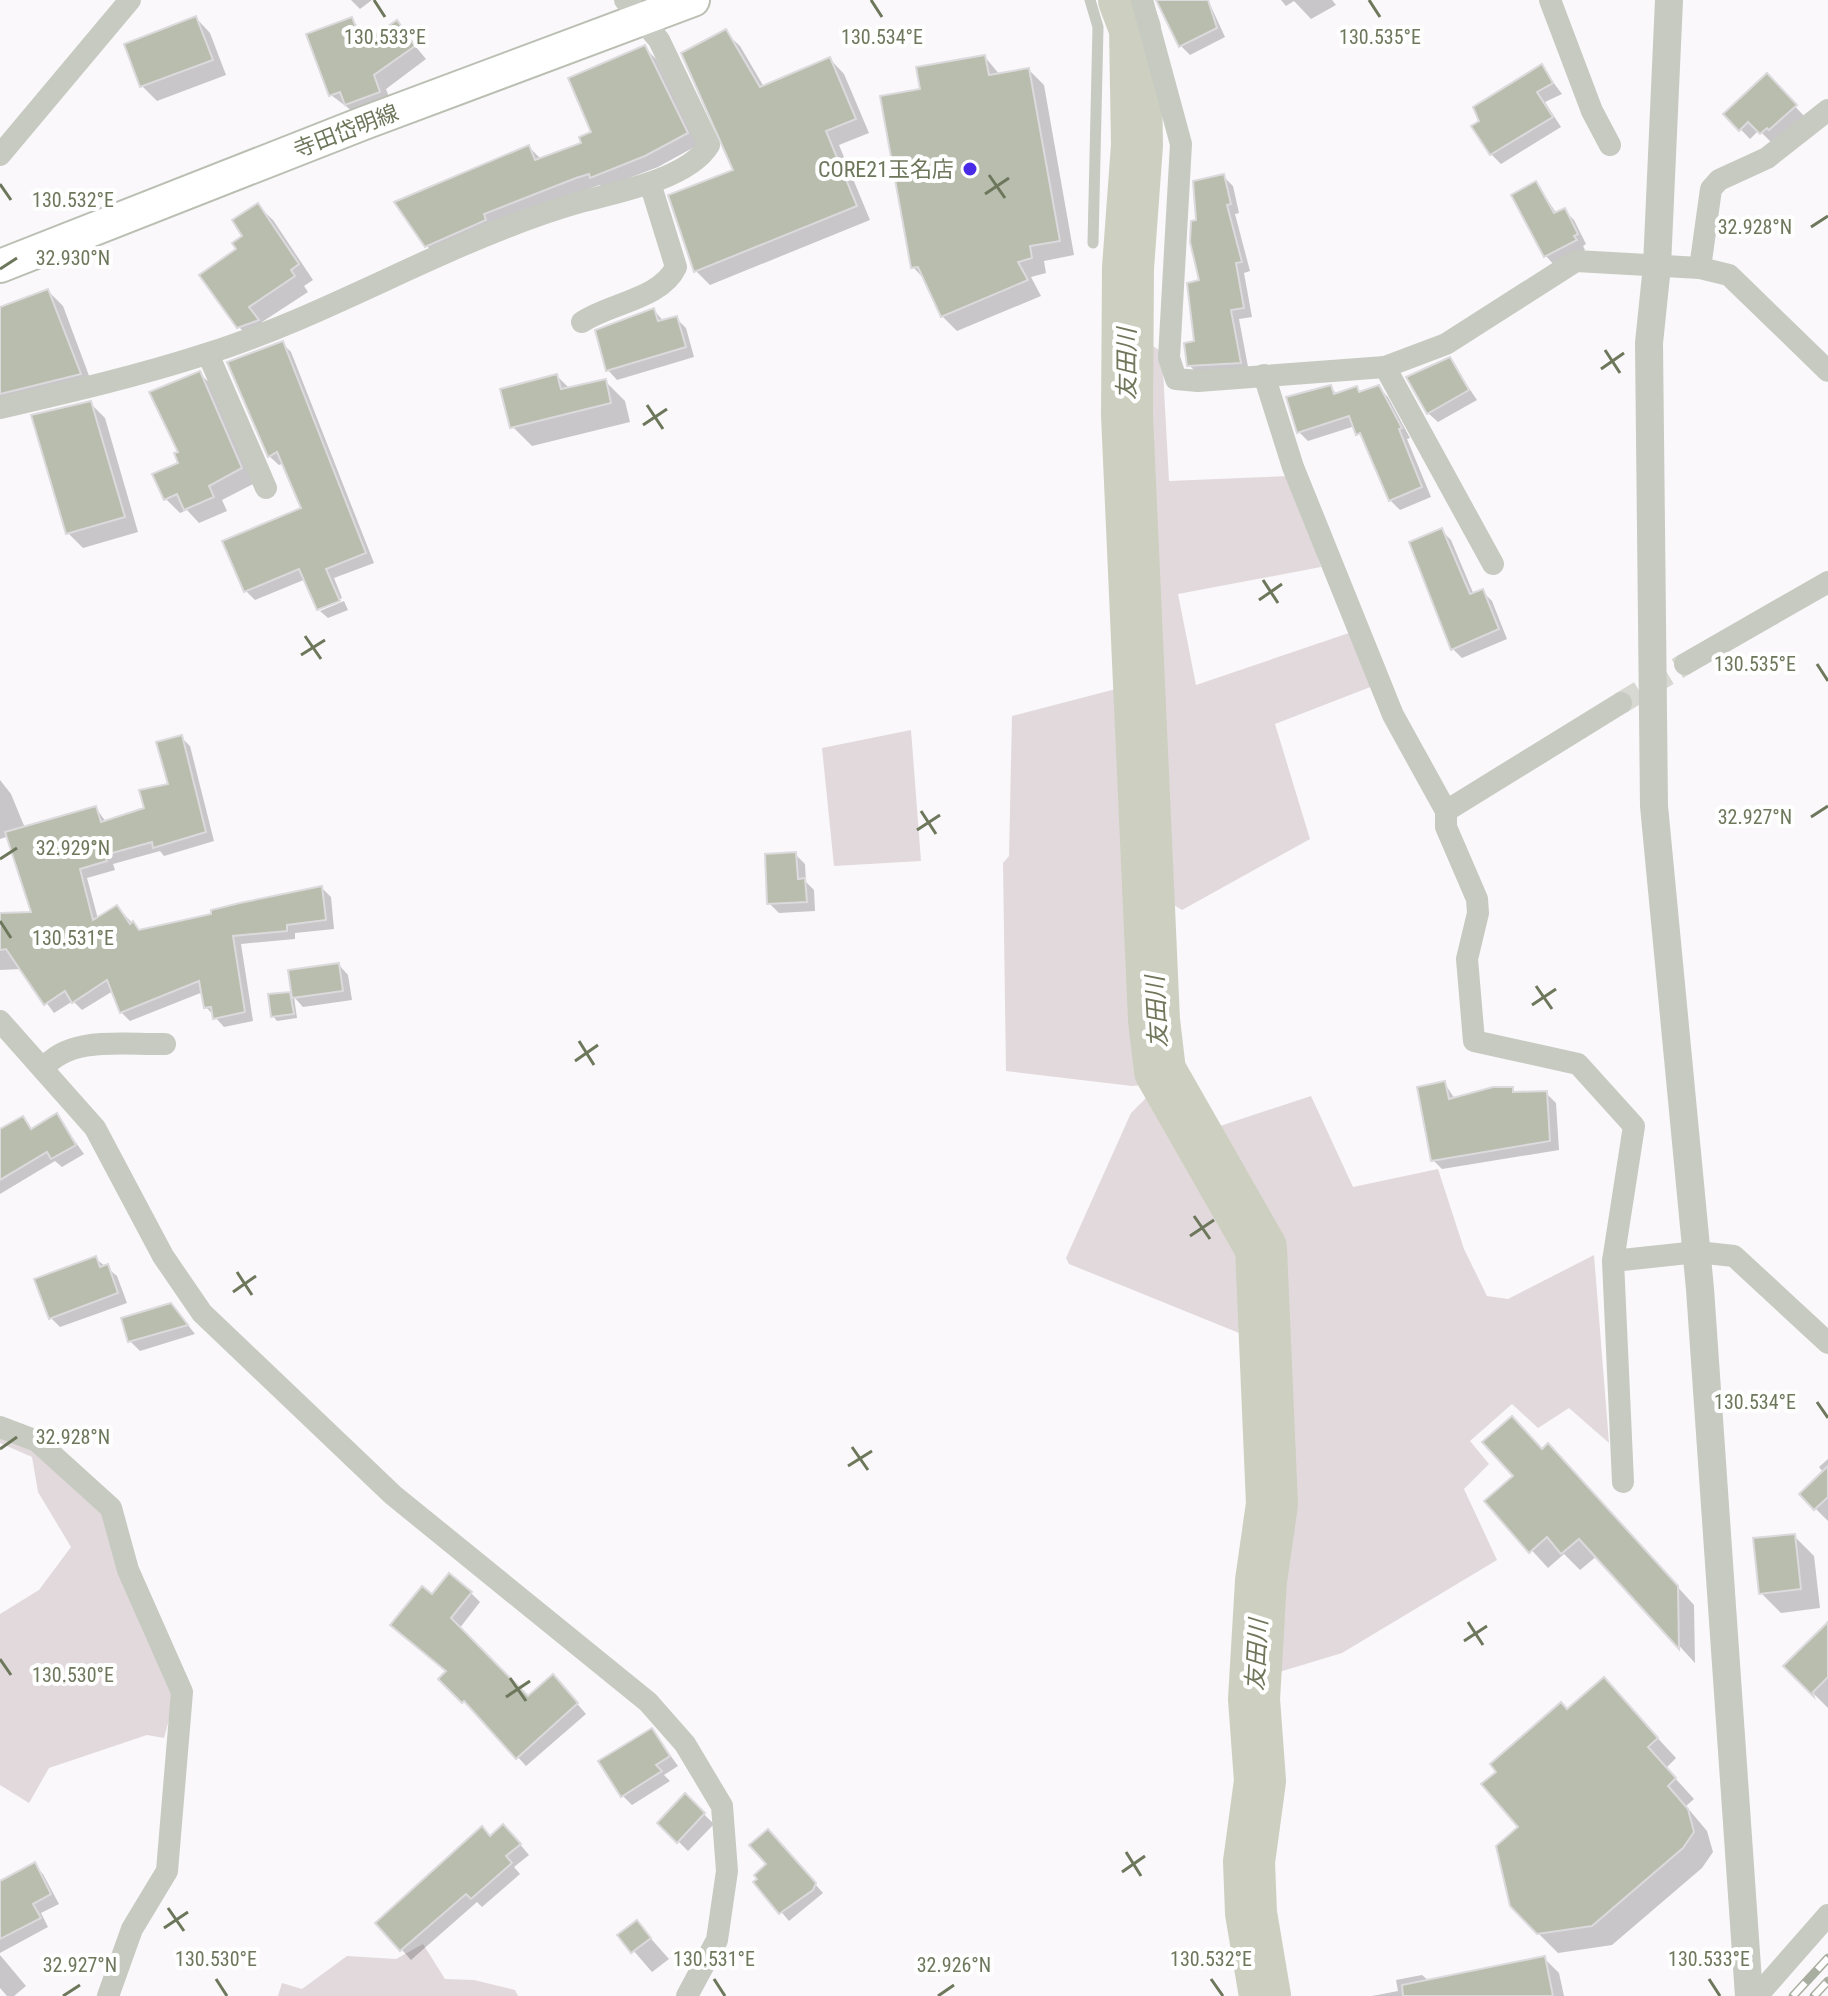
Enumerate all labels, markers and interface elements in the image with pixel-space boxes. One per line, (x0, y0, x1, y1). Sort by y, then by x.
text: 130.533°E (344, 25, 426, 49)
text: 130.534°E (841, 25, 923, 49)
text: 130.535°E (1339, 25, 1421, 49)
street label: 寺田岱明線 (290, 100, 402, 162)
place label: CORE21玉名店 (818, 157, 954, 182)
marker: CORE21玉名店 (961, 160, 979, 178)
text: 130.532°E (32, 188, 114, 212)
text: 32.928°N (1718, 215, 1792, 239)
text: 32.930°N (36, 246, 110, 270)
water label: 友田川 (1113, 325, 1141, 400)
text: 130.535°E (1714, 652, 1796, 676)
text: 32.927°N (1718, 805, 1792, 829)
text: 32.929°N (36, 836, 110, 860)
text: 130.531°E (32, 926, 114, 950)
water label: 友田川 (1141, 972, 1173, 1049)
text: 130.534°E (1714, 1390, 1796, 1414)
text: 32.928°N (36, 1425, 110, 1449)
water label: 友田川 (1241, 1615, 1273, 1692)
text: 130.530°E (32, 1663, 114, 1687)
text: 130.530°E (175, 1947, 257, 1971)
text: 130.531°E (673, 1947, 755, 1971)
text: 130.532°E (1170, 1947, 1252, 1971)
text: 130.533°E (1668, 1947, 1750, 1971)
text: 32.927°N (43, 1953, 117, 1977)
text: 32.926°N (917, 1953, 991, 1977)

